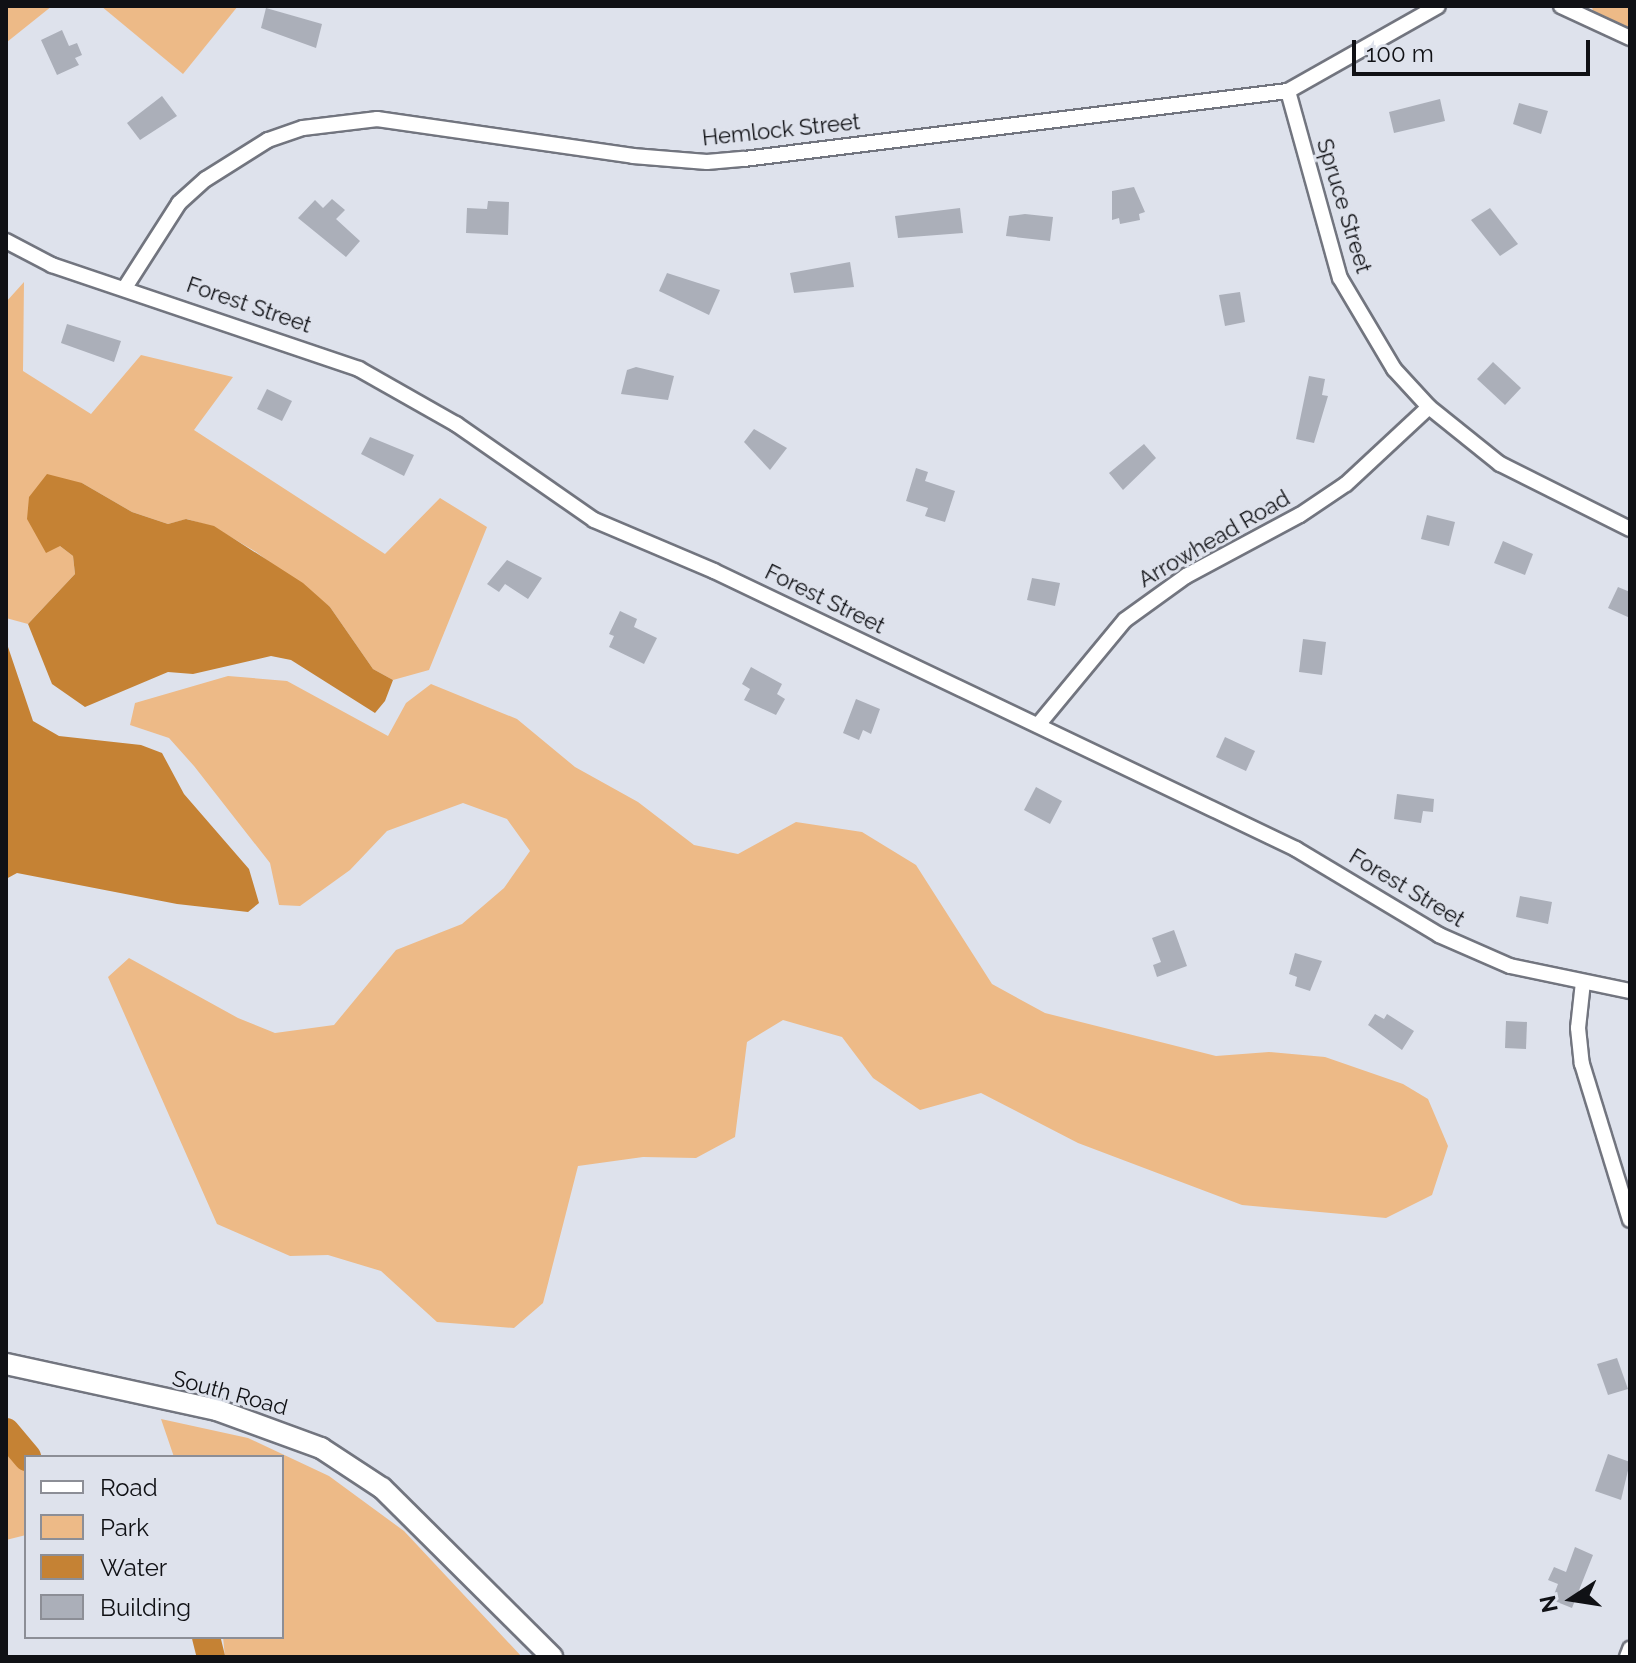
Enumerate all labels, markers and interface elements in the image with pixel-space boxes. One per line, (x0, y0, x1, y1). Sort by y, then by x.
scale bar (1356, 24, 1594, 74)
text: 100 m (1366, 39, 1434, 68)
street label: Hemlock Street (701, 109, 861, 151)
street label: Spruce Street (1311, 136, 1377, 276)
street label: Forest Street (183, 271, 315, 339)
street label: Arrowhead Road (1134, 485, 1294, 593)
street label: Forest Street (761, 559, 889, 639)
street label: Forest Street (1344, 843, 1470, 933)
street label: South Road (170, 1365, 290, 1421)
legend (24, 1455, 284, 1639)
text: Road (100, 1473, 158, 1502)
text: Park (100, 1513, 149, 1542)
text: Water (100, 1553, 167, 1582)
north arrow (1532, 1559, 1612, 1639)
text: Building (100, 1593, 191, 1622)
text: N (1534, 1593, 1563, 1615)

